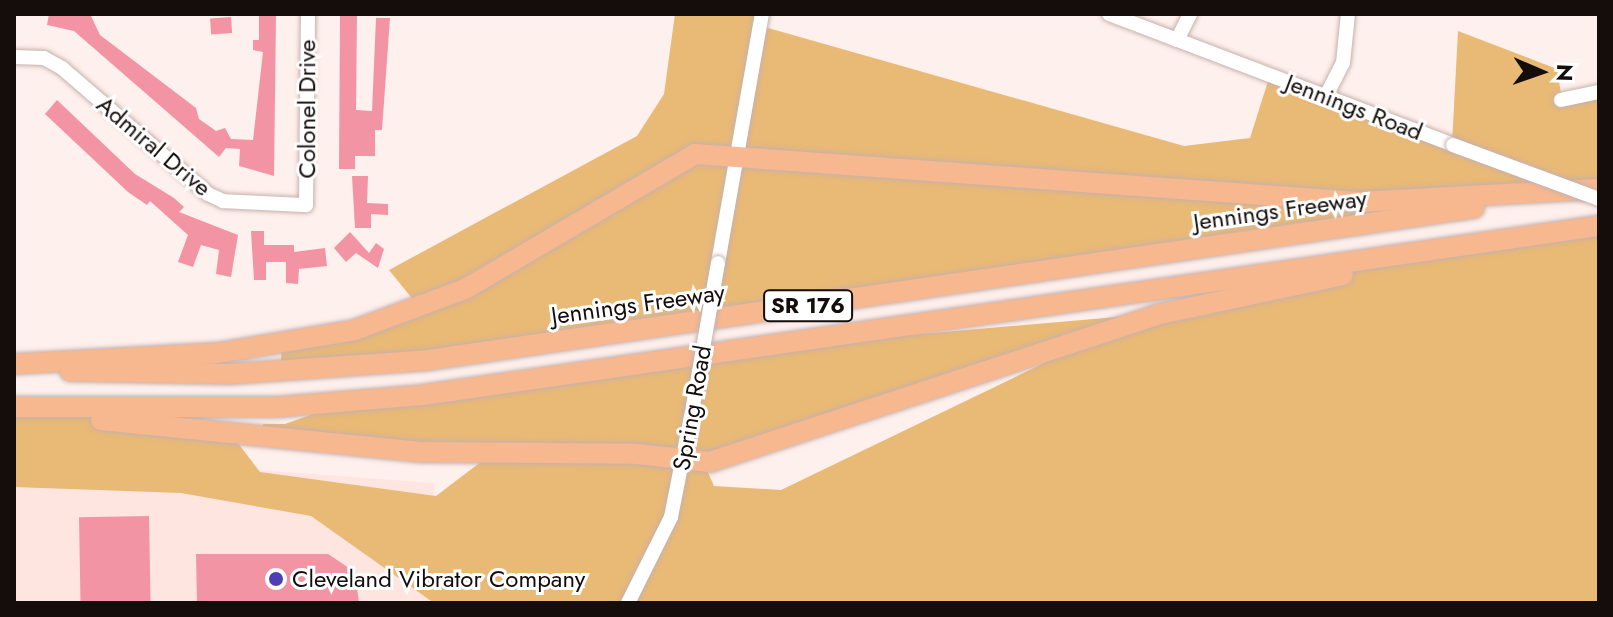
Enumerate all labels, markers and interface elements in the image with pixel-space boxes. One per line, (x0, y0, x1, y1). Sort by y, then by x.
north arrow (1501, 32, 1581, 112)
street label: Colonel Drive (293, 39, 321, 179)
text: N (1549, 64, 1581, 82)
street label: Jennings Road (1281, 68, 1427, 146)
street label: Admiral Drive (91, 90, 217, 202)
street label: Jennings Freeway (1191, 184, 1369, 236)
street label: Jennings Freeway (549, 278, 727, 330)
road number: SR 176 (762, 288, 854, 324)
street label: Spring Road (667, 343, 717, 473)
place label: Cleveland Vibrator Company (292, 565, 585, 593)
marker: Cleveland Vibrator Company (267, 570, 285, 588)

